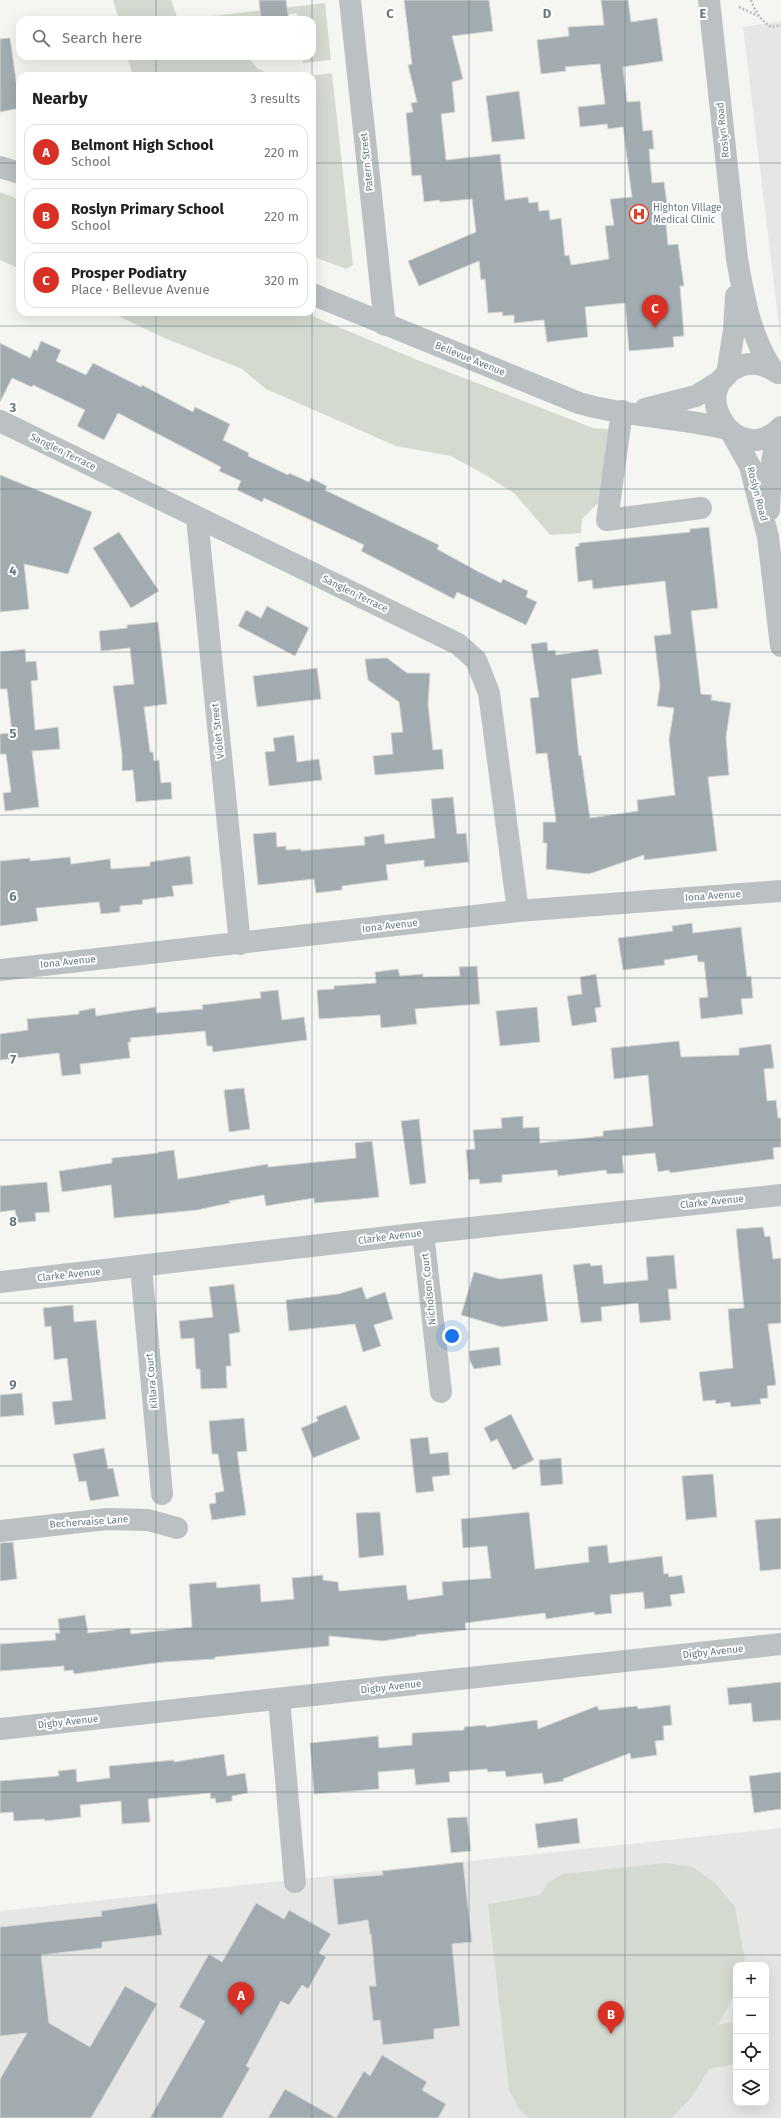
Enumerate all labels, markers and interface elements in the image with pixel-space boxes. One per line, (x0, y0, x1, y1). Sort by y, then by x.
text: C (386, 6, 394, 21)
text: D (543, 6, 552, 21)
text: E (700, 6, 707, 21)
search box (16, 16, 316, 60)
icon: search (30, 27, 52, 49)
text: Search here (62, 29, 142, 47)
text: Nearby (32, 88, 87, 109)
text: 3 results (250, 91, 300, 106)
street label: Roslyn Road (714, 102, 732, 158)
street label: Patern Street (358, 132, 376, 192)
text: Belmont High School (71, 136, 214, 154)
text: A (42, 145, 50, 160)
text: 220 m (264, 145, 299, 160)
text: School (71, 154, 111, 169)
text: Roslyn Primary School (71, 200, 224, 218)
place label: Highton Village Medical Clinic (653, 202, 722, 226)
hospital icon: Highton Village Medical Clinic (628, 203, 650, 225)
text: B (42, 209, 50, 224)
text: 220 m (264, 209, 299, 224)
text: School (71, 218, 111, 233)
text: Prosper Podiatry (71, 264, 186, 282)
text: C (42, 273, 50, 288)
text: 320 m (264, 273, 299, 288)
text: Place · Bellevue Avenue (71, 282, 210, 297)
pin: C (642, 295, 668, 328)
street label: Bellevue Avenue (433, 339, 507, 379)
text: 3 (9, 400, 17, 415)
street label: Sanglen Terrace (28, 431, 98, 473)
street label: Roslyn Road (744, 466, 770, 522)
text: 4 (9, 563, 17, 578)
street label: Sanglen Terrace (320, 573, 390, 615)
street label: Violet Street (209, 702, 227, 759)
text: 5 (10, 726, 17, 741)
street label: Iona Avenue (685, 888, 741, 904)
text: 6 (9, 889, 17, 904)
street label: Iona Avenue (362, 917, 418, 935)
street label: Iona Avenue (40, 953, 96, 971)
text: 7 (10, 1052, 16, 1067)
street label: Clarke Avenue (680, 1193, 744, 1211)
text: 8 (9, 1214, 17, 1229)
street label: Clarke Avenue (358, 1227, 422, 1247)
street label: Nicholson Court (419, 1252, 439, 1326)
street label: Clarke Avenue (37, 1266, 101, 1284)
your location (442, 1326, 462, 1346)
street label: Killara Court (144, 1352, 160, 1409)
text: 9 (9, 1377, 17, 1392)
street label: Bechervaise Lane (49, 1513, 129, 1531)
street label: Digby Avenue (682, 1643, 744, 1661)
street label: Digby Avenue (360, 1678, 422, 1696)
street label: Digby Avenue (37, 1713, 99, 1731)
map controls (733, 1962, 769, 2106)
button: + (733, 1962, 769, 1998)
pin: A (228, 1982, 254, 2015)
button: − (733, 1998, 769, 2034)
pin: B (598, 2001, 624, 2034)
button: locate (733, 2034, 769, 2070)
button: layers (733, 2070, 769, 2106)

